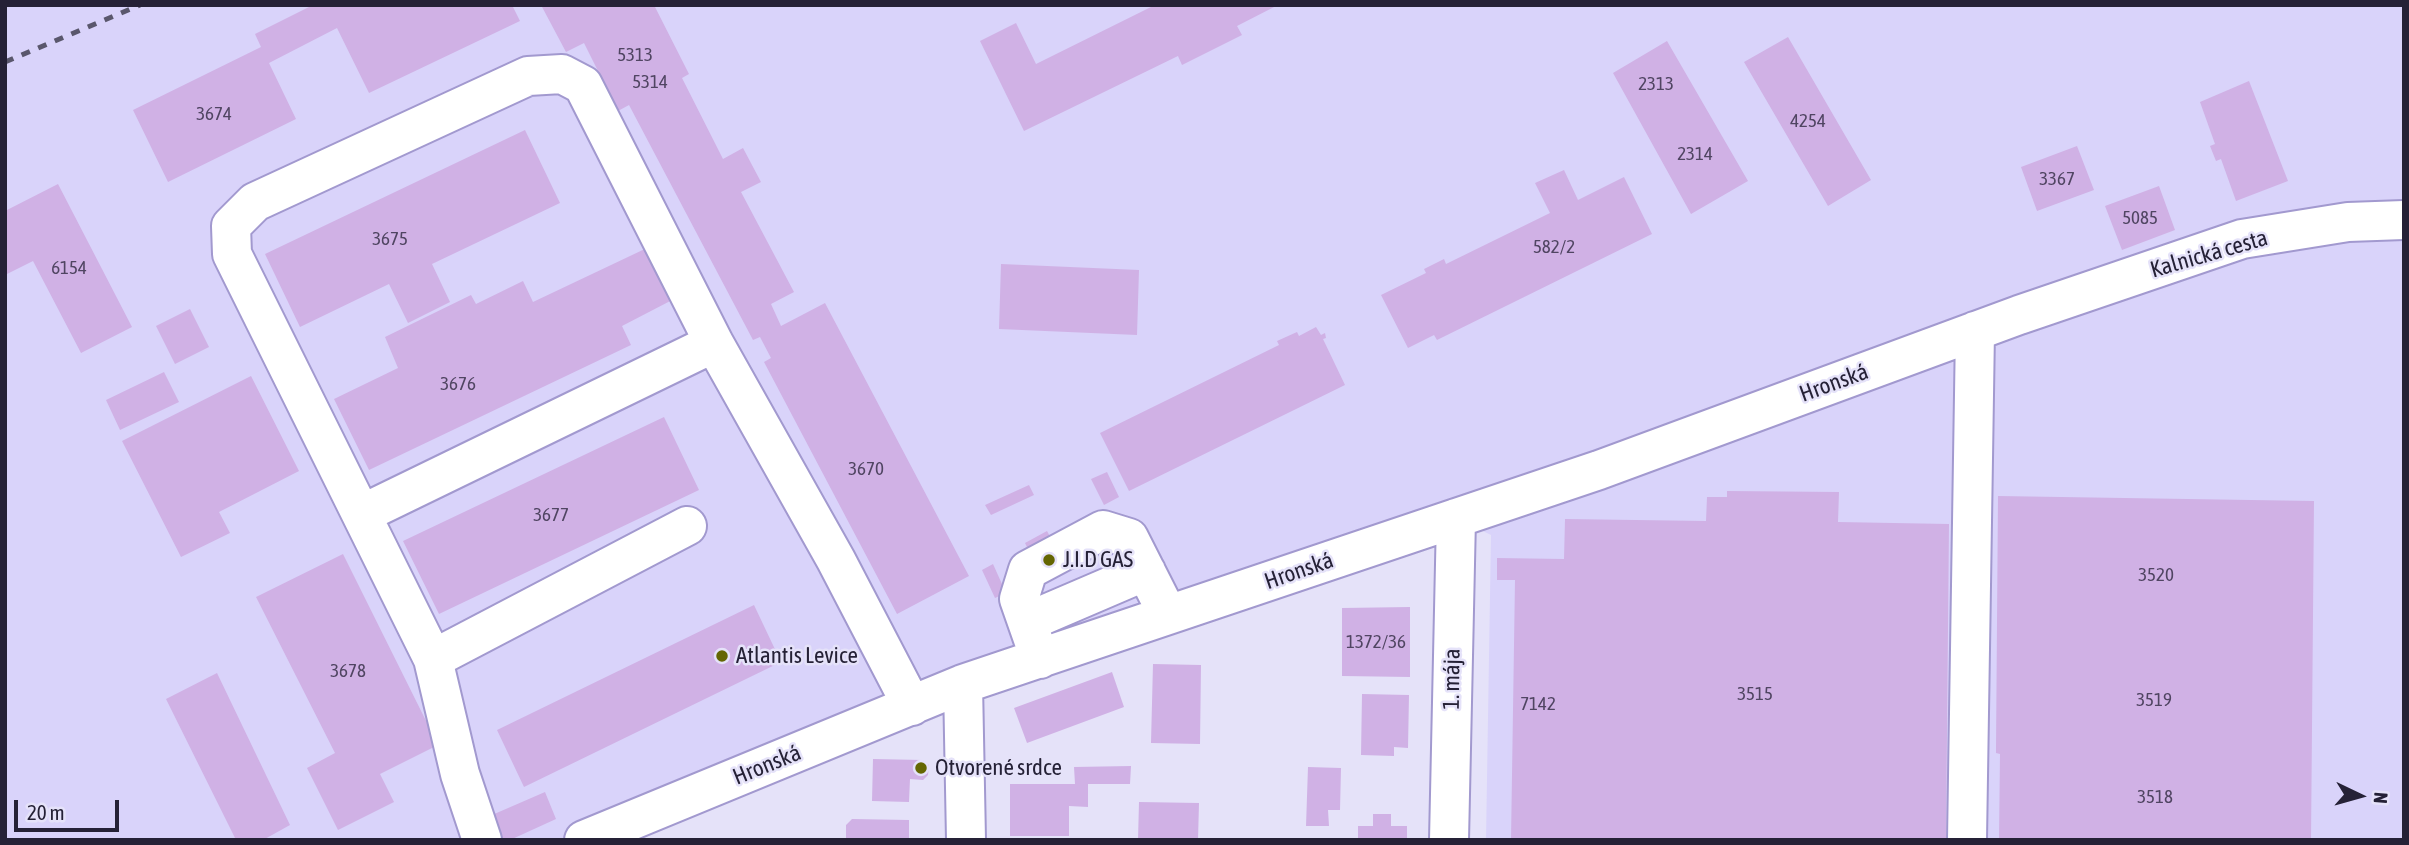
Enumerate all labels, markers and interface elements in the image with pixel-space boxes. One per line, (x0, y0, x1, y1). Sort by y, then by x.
house number: 5313 (617, 44, 653, 66)
house number: 5314 (632, 71, 668, 93)
house number: 2313 (1638, 73, 1674, 95)
house number: 3674 (196, 103, 232, 125)
house number: 4254 (1790, 110, 1826, 132)
house number: 2314 (1677, 143, 1713, 165)
house number: 3367 (2039, 168, 2075, 190)
house number: 5085 (2122, 207, 2158, 229)
street label: Kalnická cesta (2147, 224, 2271, 284)
house number: 3675 (372, 228, 408, 250)
house number: 582/2 (1533, 236, 1575, 258)
house number: 6154 (51, 257, 87, 279)
street label: Hronská (1796, 358, 1872, 408)
house number: 3676 (440, 373, 476, 395)
house number: 3670 (848, 458, 884, 480)
house number: 3677 (533, 504, 569, 526)
place label: J.I.D GAS (1063, 546, 1133, 574)
street label: Hronská (1261, 546, 1337, 596)
marker: J.I.D GAS (1041, 552, 1057, 568)
house number: 3520 (2138, 564, 2174, 586)
house number: 1372/36 (1346, 631, 1406, 653)
place label: Atlantis Levice (736, 642, 858, 670)
marker: Atlantis Levice (714, 648, 730, 664)
street label: 1. mája (1438, 648, 1466, 710)
house number: 3678 (330, 660, 366, 682)
house number: 3515 (1737, 683, 1773, 705)
house number: 3519 (2136, 689, 2172, 711)
house number: 7142 (1520, 693, 1556, 715)
street label: Hronská (729, 739, 805, 791)
place label: Otvorené srdce (935, 754, 1062, 782)
marker: Otvorené srdce (913, 760, 929, 776)
north arrow (2325, 761, 2395, 831)
scale bar (18, 786, 122, 830)
house number: 3518 (2137, 786, 2173, 808)
text: N (2369, 791, 2392, 804)
text: 20 m (27, 800, 65, 824)

